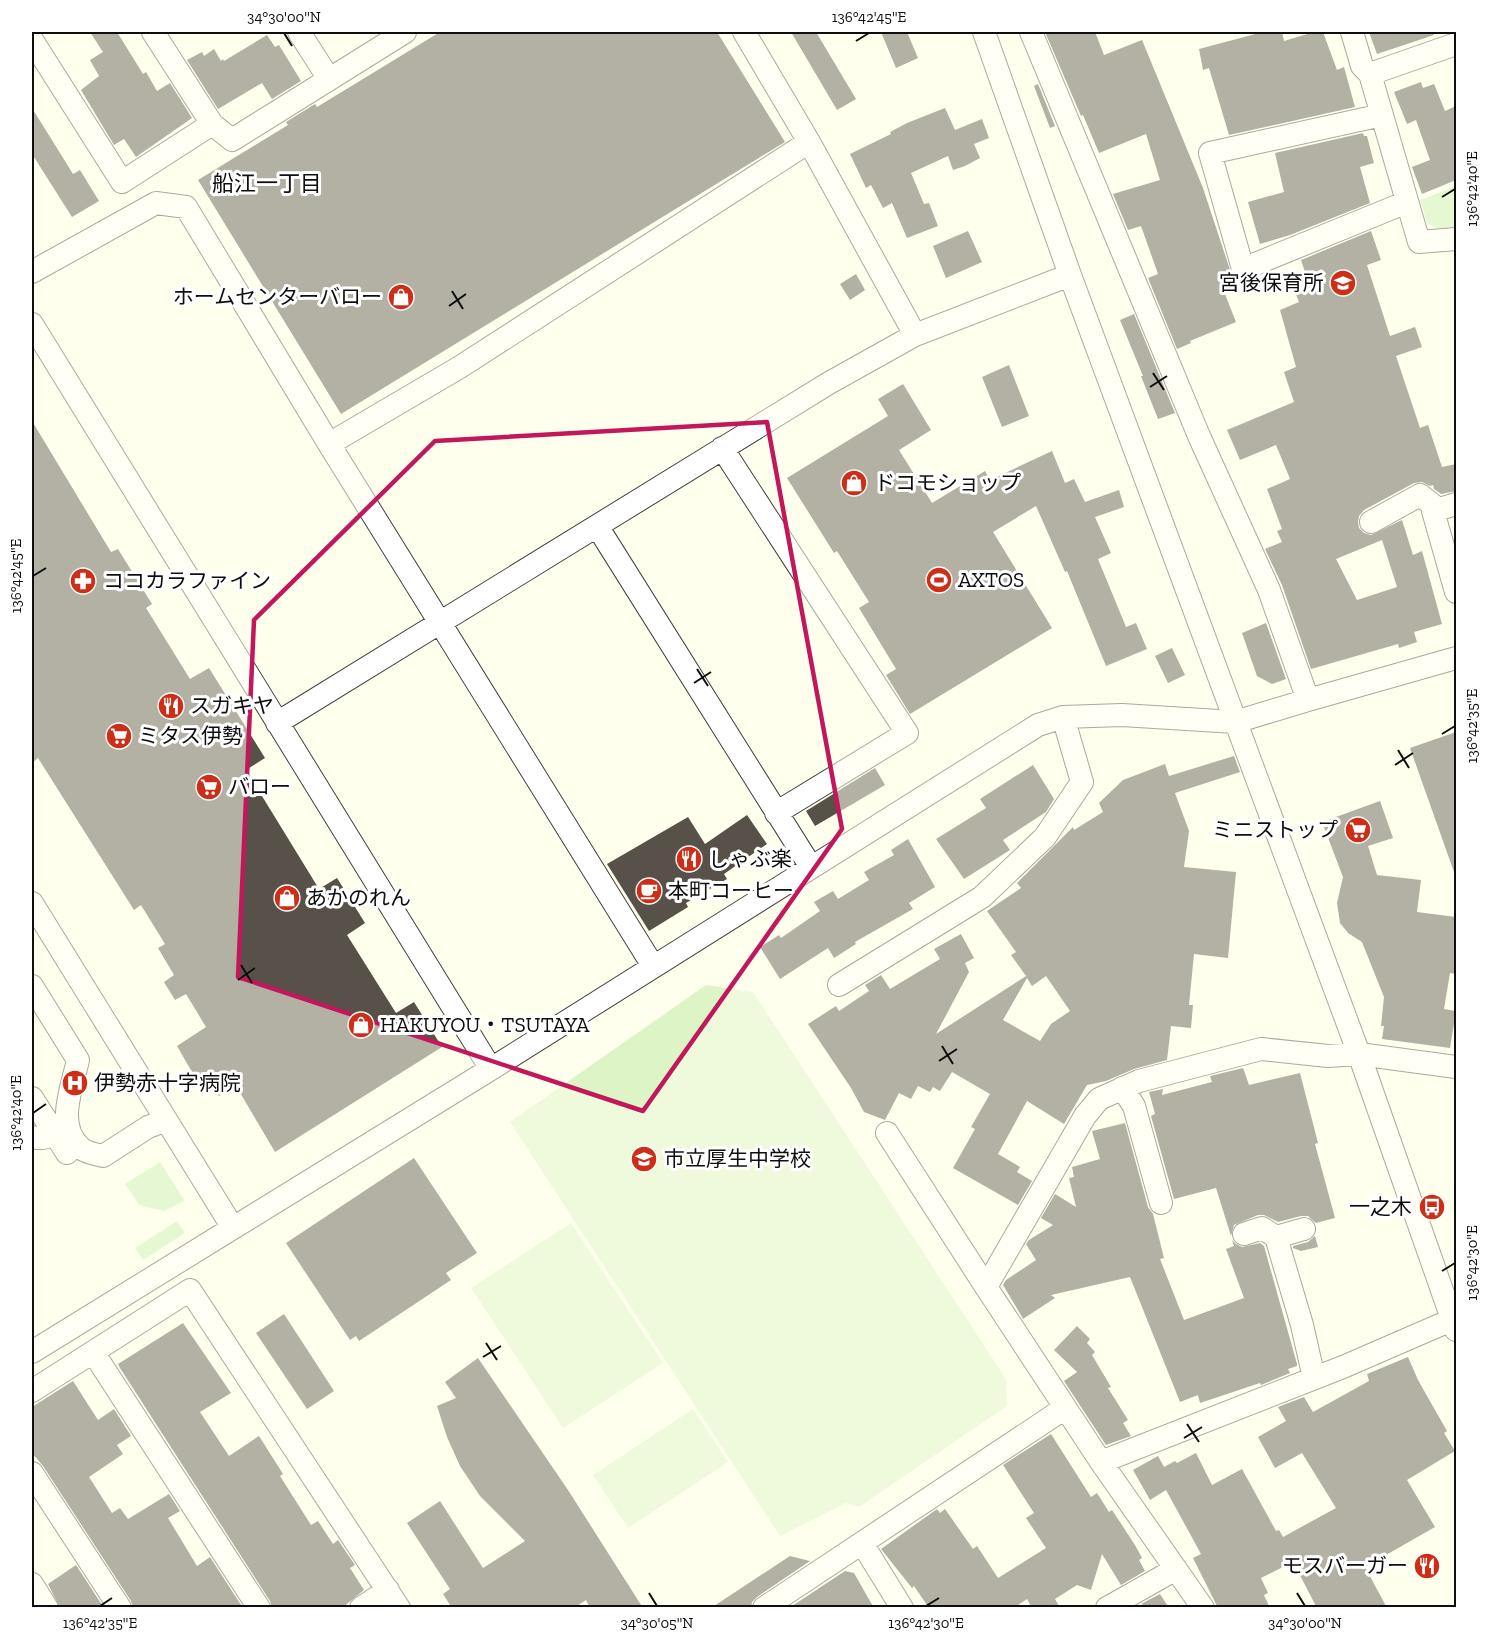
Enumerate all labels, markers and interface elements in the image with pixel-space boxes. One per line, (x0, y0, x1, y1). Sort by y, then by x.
text: 34°30'00"N (247, 8, 321, 26)
text: 136°42'45"E (832, 8, 907, 26)
text: 136°42'40"E (1463, 151, 1481, 227)
district label: 船江一丁目 (212, 170, 322, 197)
school or university icon: 宮後保育所 (1328, 268, 1358, 298)
place label: 宮後保育所 (1219, 270, 1324, 295)
shop icon: ホームセンターバロー (386, 282, 416, 312)
place label: ホームセンターバロー (173, 284, 382, 309)
shop icon: ドコモショップ (839, 468, 869, 498)
place label: ドコモショップ (874, 470, 1021, 495)
text: 136°42'45"E (7, 538, 25, 613)
sports icon: AXTOS (924, 565, 954, 595)
pharmacy icon: ココカラファイン (68, 566, 98, 596)
place label: AXTOS (958, 567, 1024, 592)
place label: ココカラファイン (103, 568, 271, 593)
text: 136°42'35"E (1463, 689, 1481, 763)
restaurant icon: スガキヤ (156, 691, 186, 721)
place label: スガキヤ (190, 693, 274, 718)
supermarket icon: ミタス伊勢 (104, 721, 134, 751)
place label: ミタス伊勢 (138, 723, 243, 748)
supermarket icon: バロー (194, 772, 224, 802)
place label: バロー (228, 774, 291, 799)
supermarket icon: ミニストップ (1343, 815, 1373, 845)
place label: ミニストップ (1212, 817, 1338, 842)
restaurant icon: しゃぶ楽 (674, 844, 704, 874)
place label: しゃぶ楽 (708, 846, 792, 871)
cafe icon: 本町コーヒー (634, 876, 664, 906)
place label: 本町コーヒー (668, 878, 794, 903)
shop icon: あかのれん (272, 883, 302, 913)
place label: あかのれん (306, 885, 411, 910)
shop icon: HAKUYOU・TSUTAYA (346, 1010, 376, 1040)
place label: HAKUYOU・TSUTAYA (380, 1012, 590, 1037)
hospital icon: 伊勢赤十字病院 (60, 1068, 90, 1098)
place label: 伊勢赤十字病院 (94, 1070, 241, 1095)
text: 136°42'40"E (7, 1075, 25, 1151)
school or university icon: 市立厚生中学校 (629, 1144, 659, 1174)
place label: 市立厚生中学校 (664, 1146, 811, 1171)
bus stop icon: 一之木 (1417, 1192, 1447, 1222)
place label: 一之木 (1349, 1194, 1412, 1219)
text: 136°42'30"E (1463, 1225, 1481, 1301)
restaurant icon: モスバーガー (1412, 1551, 1442, 1581)
place label: モスバーガー (1282, 1553, 1408, 1578)
text: 136°42'35"E (63, 1614, 137, 1632)
text: 34°30'05"N (621, 1614, 693, 1632)
text: 136°42'30"E (888, 1614, 964, 1632)
text: 34°30'00"N (1268, 1614, 1342, 1632)

